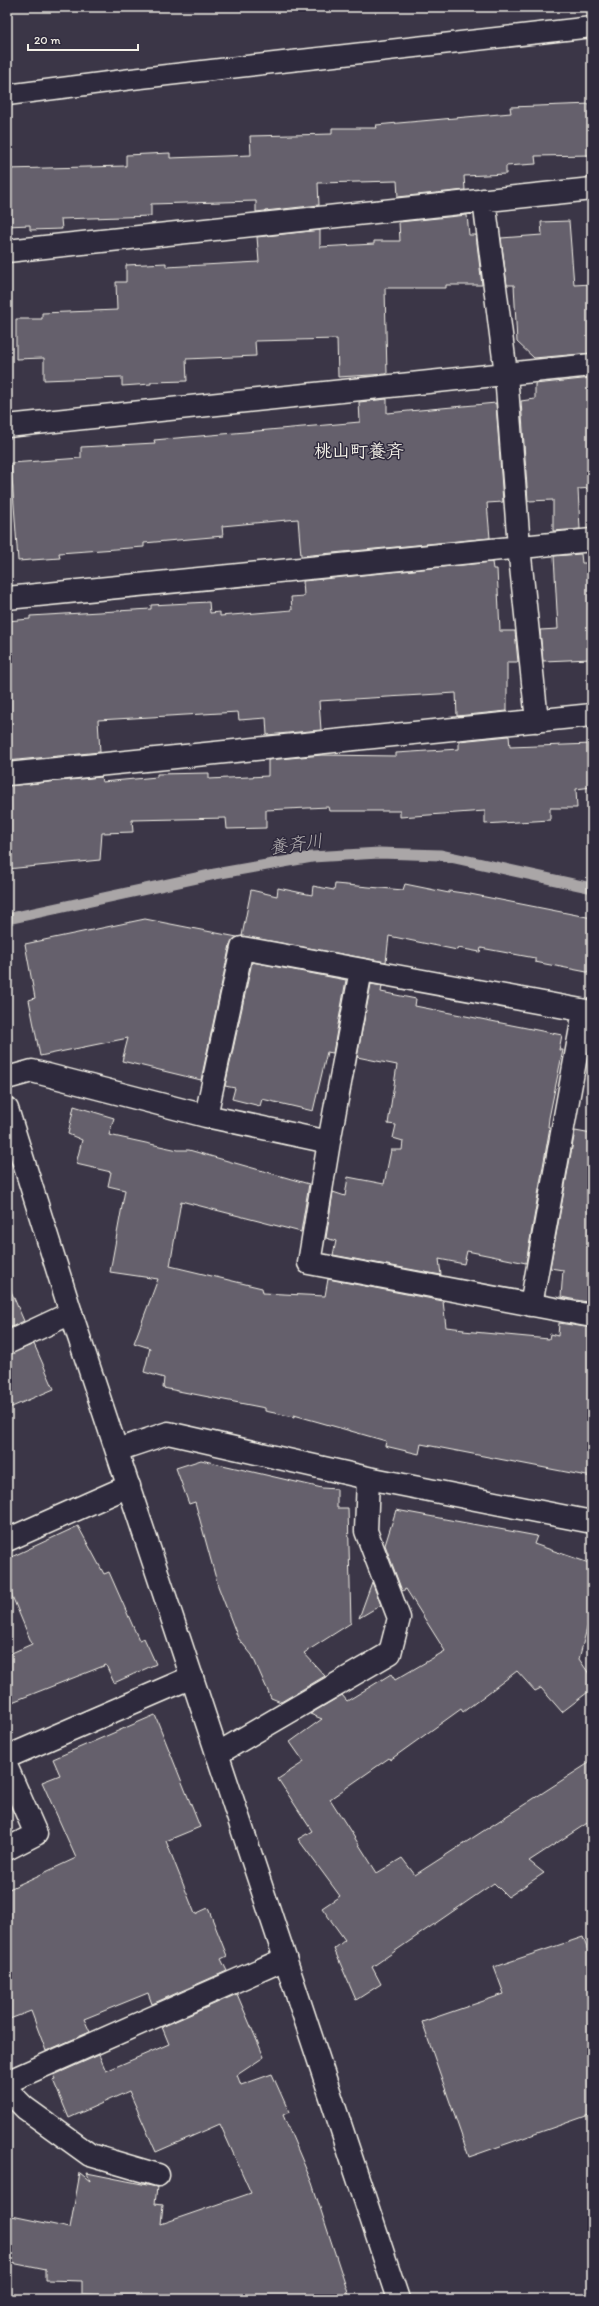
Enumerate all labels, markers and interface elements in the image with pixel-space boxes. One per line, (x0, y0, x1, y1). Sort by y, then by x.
scale bar (28, 26, 138, 52)
text: 20 m (34, 33, 61, 47)
district label: 桃山町養斉 (314, 440, 404, 462)
water label: 養斉川 (268, 829, 324, 859)

